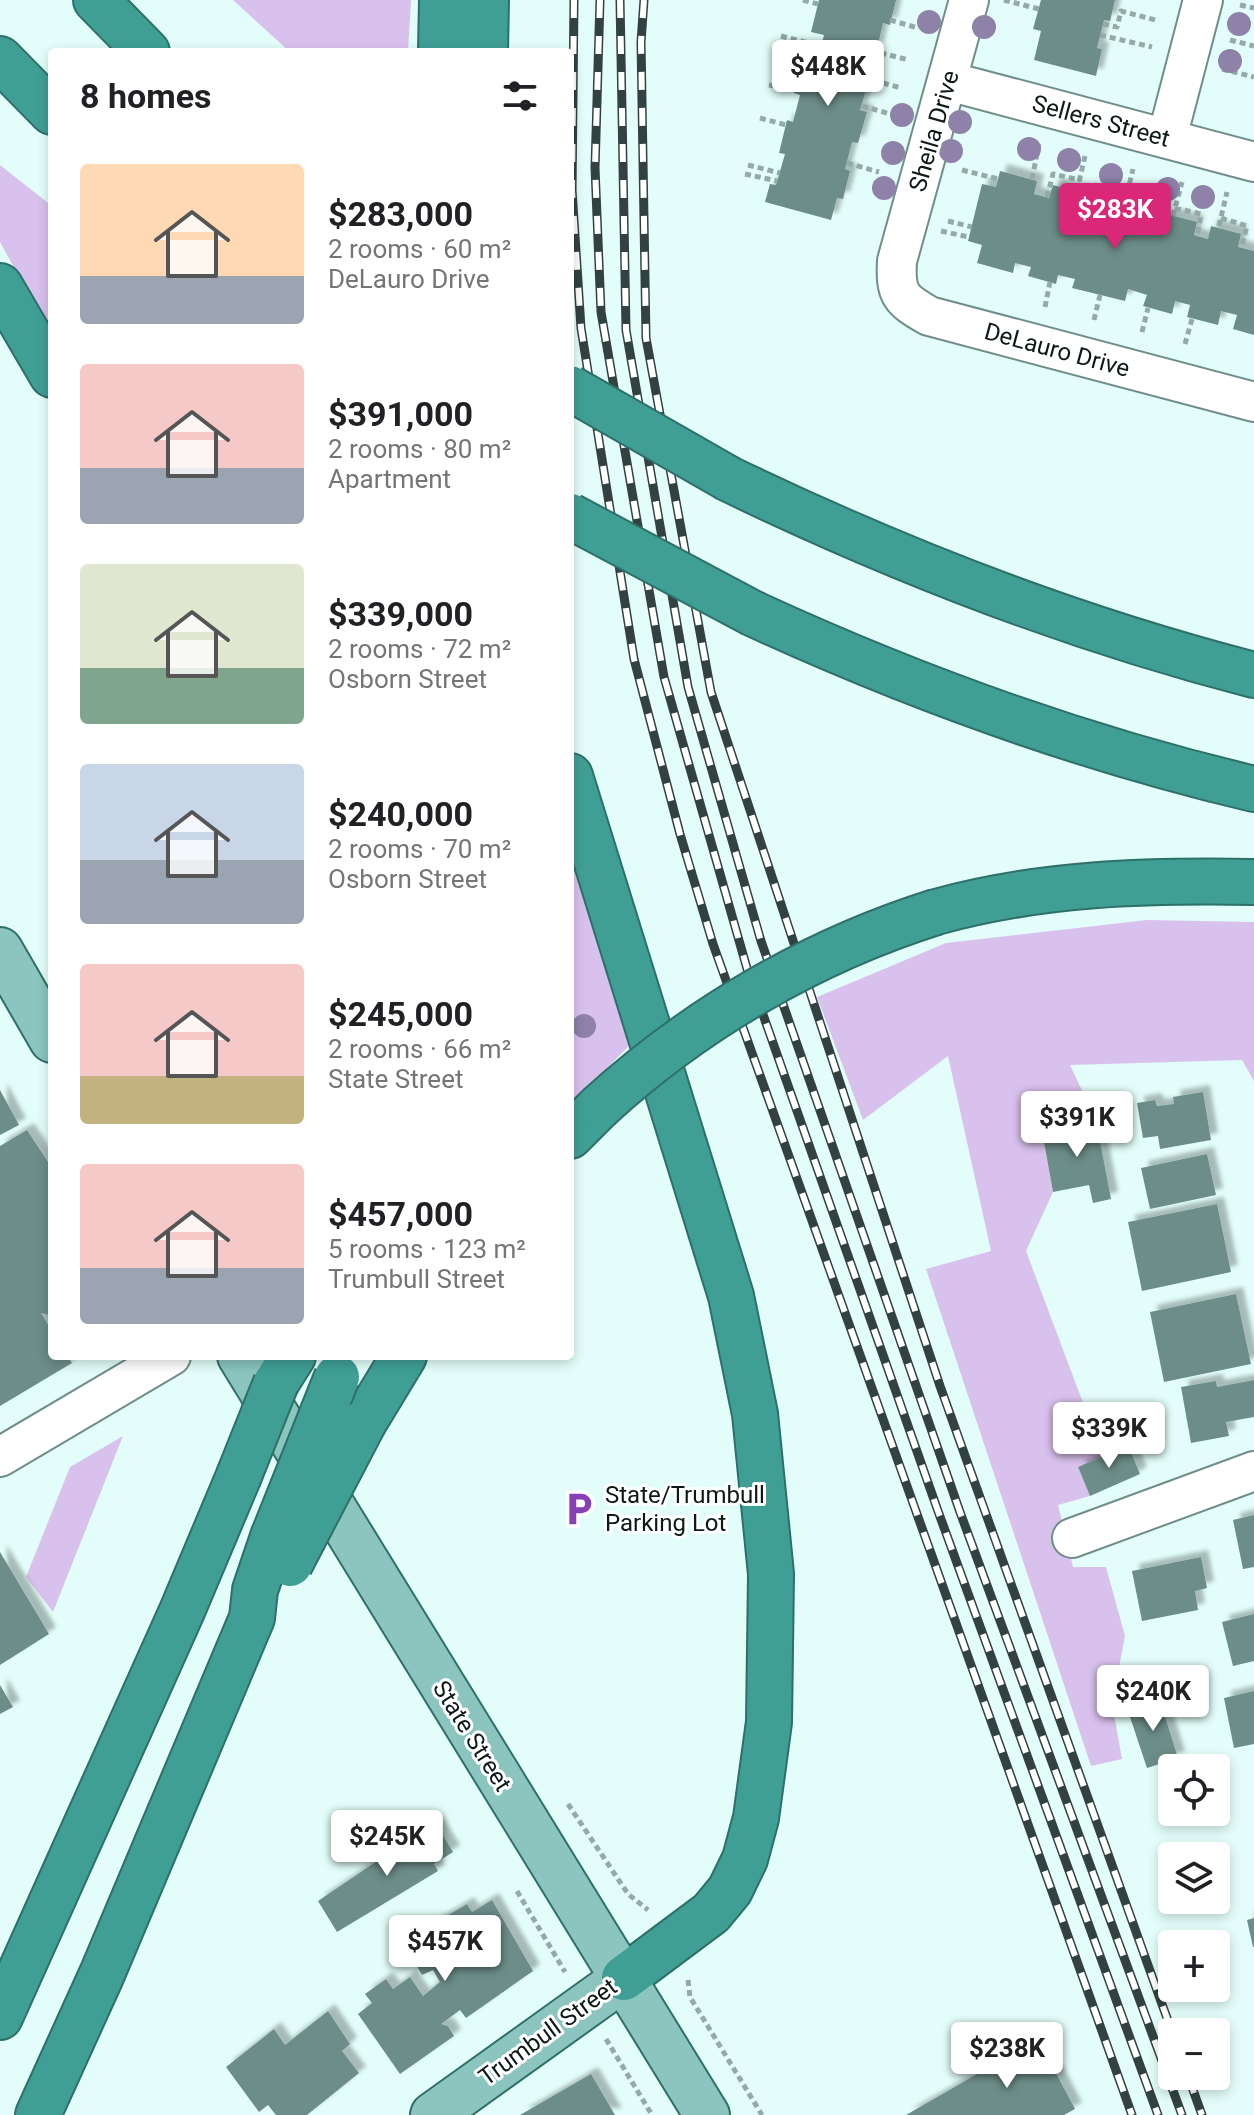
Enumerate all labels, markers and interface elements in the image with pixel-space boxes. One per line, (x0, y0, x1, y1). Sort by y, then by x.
pin: $448K (772, 40, 884, 108)
text: $448K (790, 51, 866, 81)
street label: Sheila Drive (903, 67, 965, 195)
icon: filters (498, 74, 542, 118)
text: 8 homes (80, 76, 211, 116)
street label: Sellers Street (1029, 89, 1173, 153)
pin: $283K (1059, 183, 1171, 251)
text: $283,000 (328, 194, 473, 234)
text: $283K (1077, 194, 1153, 224)
icon: home (144, 196, 240, 292)
text: 2 rooms · 60 m² (328, 234, 511, 264)
text: DeLauro Drive (328, 264, 490, 294)
street label: DeLauro Drive (981, 317, 1133, 383)
text: $391,000 (328, 394, 473, 434)
icon: home (144, 396, 240, 492)
text: 2 rooms · 80 m² (328, 434, 511, 464)
text: Apartment (328, 464, 451, 494)
text: $339,000 (328, 594, 473, 634)
icon: home (144, 596, 240, 692)
text: 2 rooms · 72 m² (328, 634, 511, 664)
text: Osborn Street (328, 664, 487, 694)
text: $240,000 (328, 794, 473, 834)
icon: home (144, 796, 240, 892)
text: 2 rooms · 70 m² (328, 834, 511, 864)
text: Osborn Street (328, 864, 487, 894)
text: $245,000 (328, 994, 473, 1034)
icon: home (144, 996, 240, 1092)
text: 2 rooms · 66 m² (328, 1034, 511, 1064)
text: State Street (328, 1064, 463, 1094)
pin: $391K (1021, 1091, 1133, 1159)
text: $391K (1039, 1102, 1115, 1132)
text: $457,000 (328, 1194, 473, 1234)
icon: home (144, 1196, 240, 1292)
text: 5 rooms · 123 m² (328, 1234, 526, 1264)
text: Trumbull Street (328, 1264, 505, 1294)
pin: $339K (1053, 1402, 1165, 1470)
text: $339K (1071, 1413, 1147, 1443)
place label: State/Trumbull Parking Lot (605, 1481, 765, 1537)
parking icon: State/Trumbull Parking Lot (560, 1490, 598, 1528)
pin: $240K (1097, 1665, 1209, 1733)
street label: State Street (427, 1676, 517, 1797)
text: $240K (1115, 1676, 1191, 1706)
map controls (1158, 1754, 1230, 2090)
button: locate (1158, 1754, 1230, 1826)
pin: $245K (331, 1810, 443, 1878)
text: $245K (349, 1821, 425, 1851)
button: layers (1158, 1842, 1230, 1914)
pin: $457K (389, 1915, 501, 1983)
text: $457K (407, 1926, 483, 1956)
button: + (1158, 1930, 1230, 2002)
street label: Trumbull Street (474, 1973, 622, 2091)
button: − (1158, 2018, 1230, 2090)
pin: $238K (951, 2022, 1063, 2090)
text: $238K (969, 2033, 1045, 2063)

